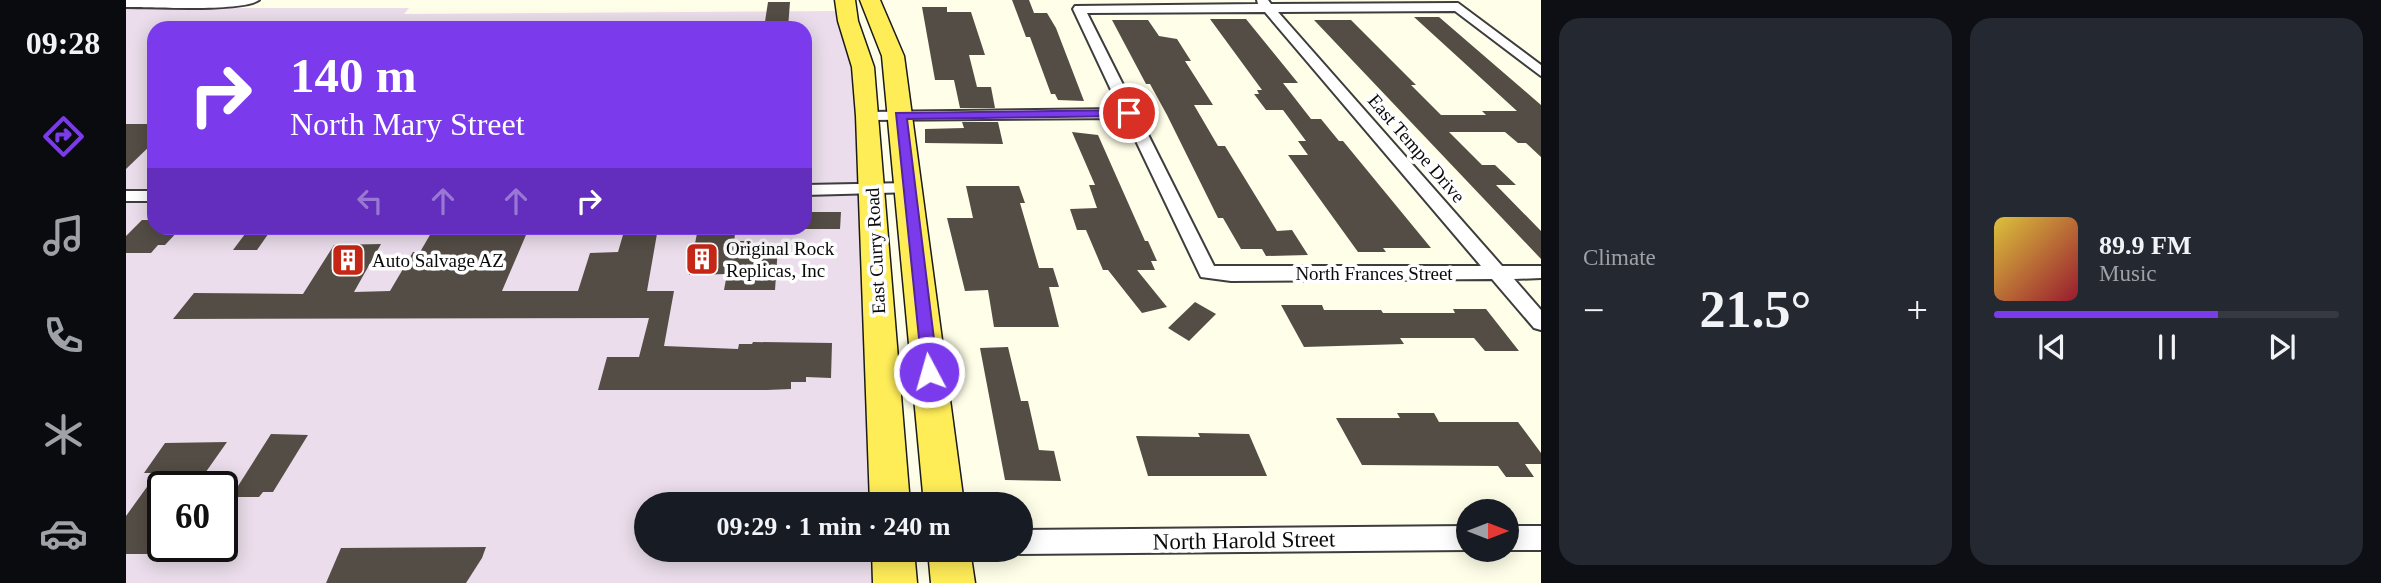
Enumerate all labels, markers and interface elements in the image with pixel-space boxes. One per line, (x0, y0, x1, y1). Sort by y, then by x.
text: 09:28 (26, 25, 100, 61)
text: 140 m (290, 48, 417, 103)
icon: right (175, 49, 266, 140)
pin (1099, 83, 1159, 143)
street label: East Tempe Drive (1364, 90, 1469, 207)
icon: arrive (1110, 94, 1148, 132)
text: North Mary Street (290, 106, 525, 142)
icon: directions (39, 112, 88, 161)
icon: left (351, 182, 389, 220)
icon: ahead (424, 182, 462, 220)
icon: ahead (497, 182, 535, 220)
icon: right (570, 182, 608, 220)
street label: East Curry Road (862, 187, 889, 315)
icon: music (39, 211, 88, 260)
text: 89.9 FM (2099, 231, 2191, 260)
place label: Original Rock Replicas, Inc (726, 238, 835, 281)
building icon: Original Rock Replicas, Inc (683, 240, 721, 278)
building icon: Auto Salvage AZ (329, 241, 367, 279)
text: Climate (1583, 245, 1656, 270)
place label: Auto Salvage AZ (372, 250, 504, 271)
text: Music (2099, 261, 2157, 286)
street label: North Frances Street (1295, 263, 1453, 284)
text: 21.5° (1700, 281, 1811, 338)
text: − (1583, 289, 1604, 331)
text: + (1907, 289, 1928, 331)
icon: phone (39, 311, 88, 360)
icon: previous (2033, 328, 2071, 366)
icon: pause (2148, 328, 2186, 366)
icon: next (2263, 328, 2301, 366)
position arrow (892, 335, 966, 409)
icon: climate (39, 410, 88, 459)
speed limit sign: 60 (147, 471, 238, 562)
north arrow (1456, 499, 1519, 562)
map controls (1456, 499, 1519, 562)
icon: car (39, 509, 88, 558)
text: 09:29 · 1 min · 240 m (717, 512, 951, 541)
street label: North Harold Street (1152, 526, 1336, 555)

